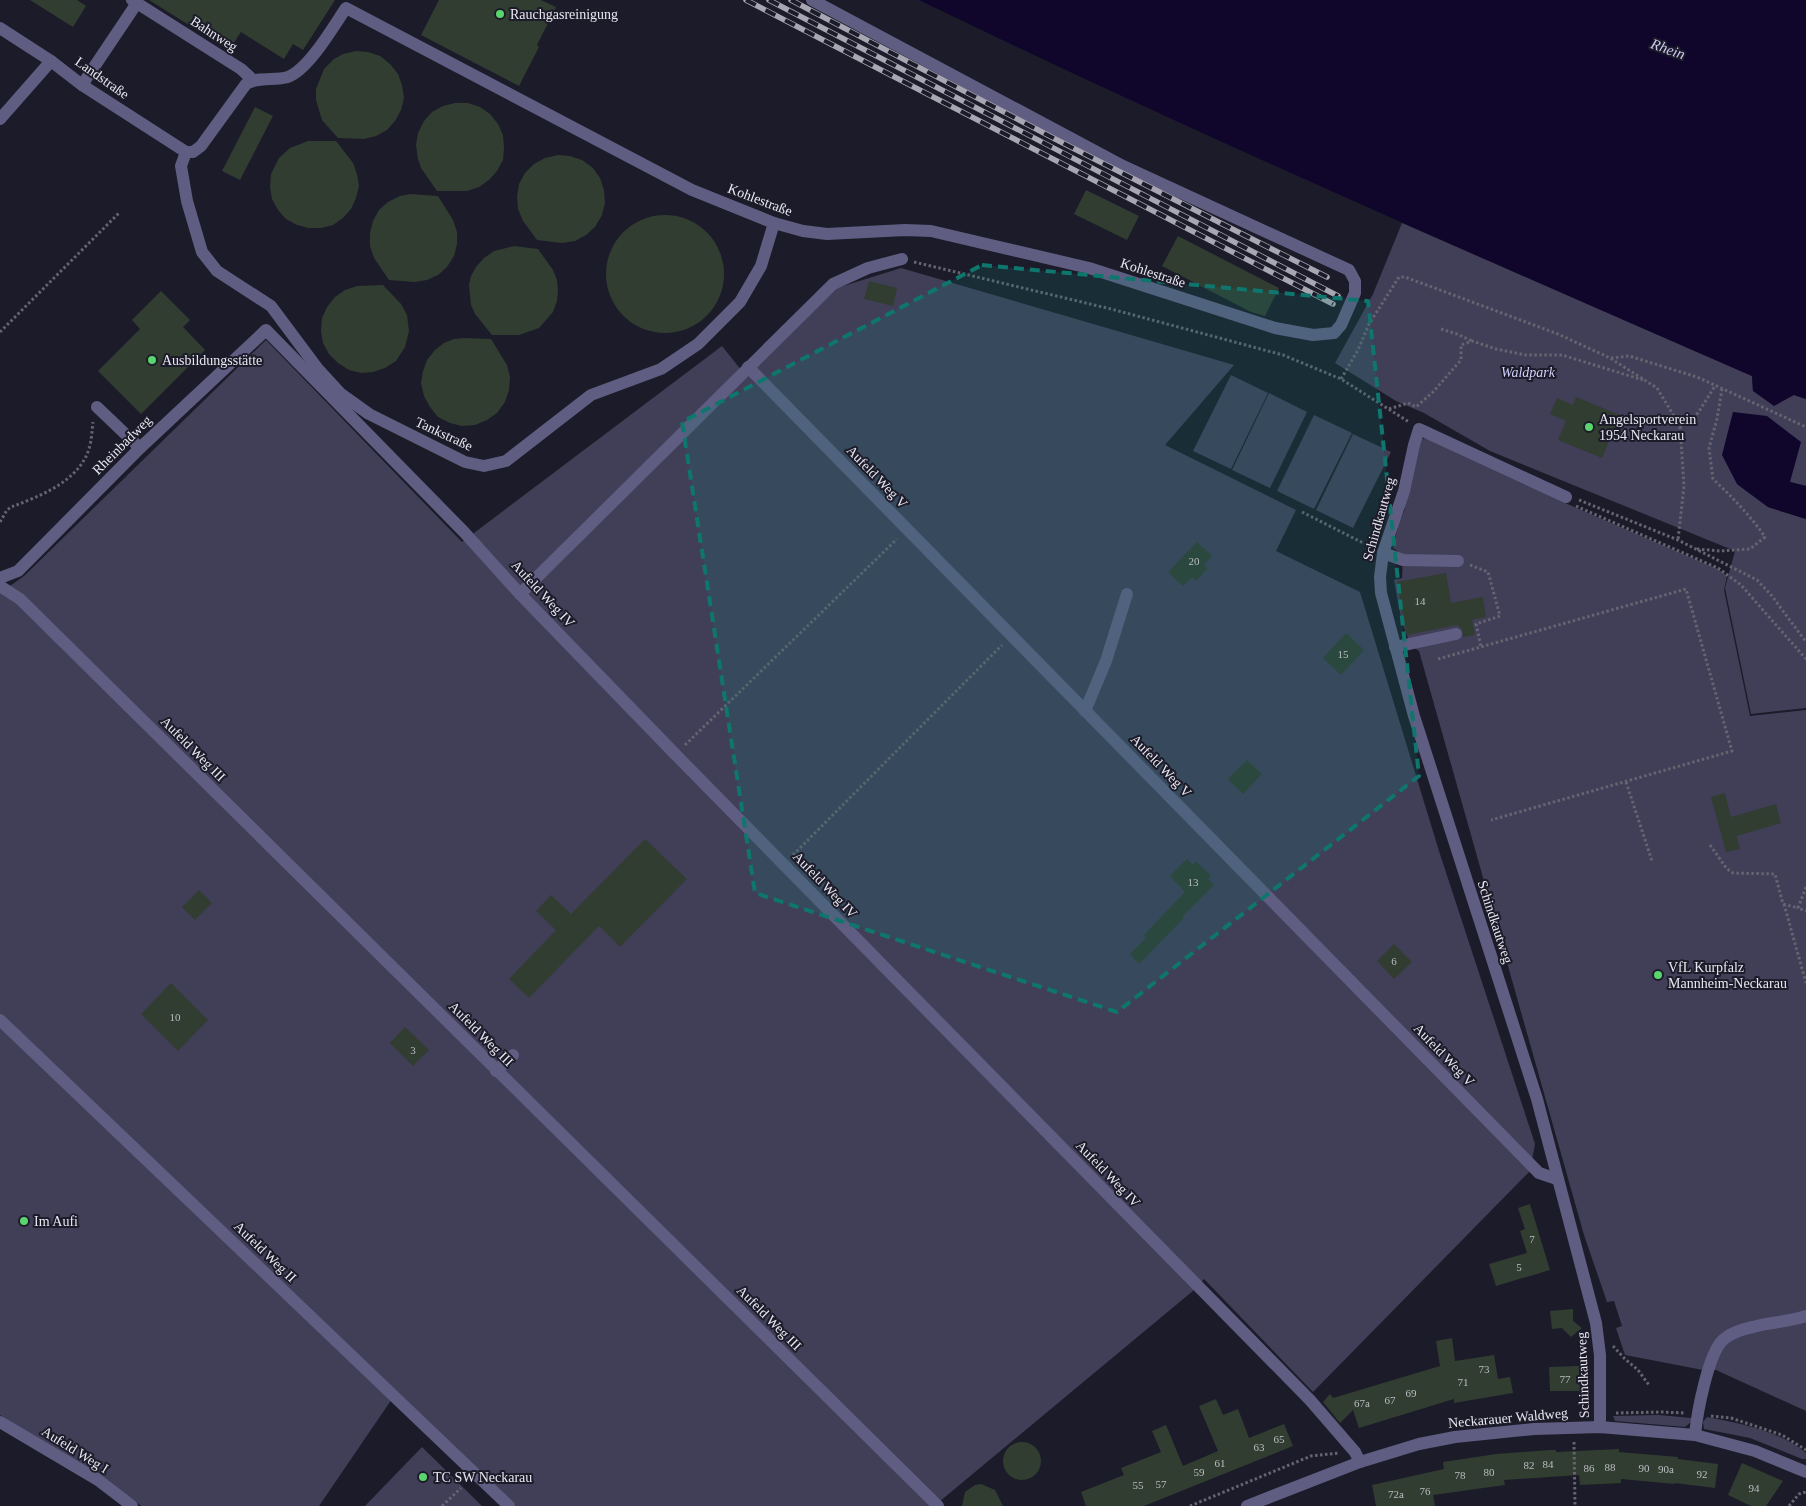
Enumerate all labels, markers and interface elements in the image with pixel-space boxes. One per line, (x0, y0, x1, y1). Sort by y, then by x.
place label: Rauchgasreinigung (510, 7, 618, 22)
marker: Rauchgasreinigung (494, 8, 506, 20)
street label: Bahnweg (188, 13, 240, 55)
water label: Rhein (1648, 35, 1687, 63)
street label: Landstraße (72, 54, 132, 102)
street label: Kohlestraße (726, 181, 794, 219)
street label: Kohlestraße (1119, 255, 1187, 291)
place label: Ausbildungsstätte (162, 353, 262, 368)
marker: Ausbildungsstätte (146, 354, 158, 366)
park label: Waldpark (1501, 365, 1556, 380)
street label: Rheinbadweg (89, 412, 155, 478)
place label: Angelsportverein 1954 Neckarau (1599, 412, 1696, 443)
street label: Tankstraße (413, 414, 475, 454)
marker: Angelsportverein 1954 Neckarau (1583, 421, 1595, 433)
street label: Aufeld Weg V (844, 443, 910, 511)
street label: Schindkautweg (1360, 475, 1398, 563)
house number: 20 (1189, 555, 1200, 567)
street label: Aufeld Weg IV (508, 558, 578, 630)
house number: 14 (1415, 595, 1426, 607)
house number: 15 (1338, 648, 1349, 660)
street label: Aufeld Weg III (158, 714, 229, 785)
street label: Aufeld Weg V (1128, 732, 1194, 800)
street label: Aufeld Weg IV (790, 849, 860, 921)
house number: 13 (1188, 876, 1199, 888)
street label: Schindkautweg (1475, 879, 1515, 965)
house number: 6 (1391, 955, 1397, 967)
place label: VfL Kurpfalz Mannheim-Neckarau (1668, 960, 1787, 991)
marker: VfL Kurpfalz Mannheim-Neckarau (1652, 969, 1664, 981)
street label: Aufeld Weg III (446, 999, 517, 1070)
house number: 10 (170, 1011, 181, 1023)
street label: Aufeld Weg V (1411, 1021, 1477, 1089)
house number: 3 (410, 1044, 416, 1056)
street label: Aufeld Weg IV (1073, 1138, 1143, 1210)
place label: Im Aufi (34, 1214, 78, 1229)
marker: Im Aufi (18, 1215, 30, 1227)
street label: Aufeld Weg II (231, 1219, 299, 1286)
house number: 7 (1529, 1233, 1535, 1245)
house number: 5 (1516, 1261, 1522, 1273)
street label: Aufeld Weg III (734, 1283, 805, 1354)
street label: Schindkautweg (1574, 1332, 1592, 1418)
house number: 73 (1479, 1363, 1490, 1375)
house number: 77 (1560, 1373, 1571, 1385)
house number: 71 (1458, 1376, 1469, 1388)
house number: 69 (1406, 1387, 1417, 1399)
house number: 67 (1385, 1394, 1396, 1406)
house number: 67a (1354, 1397, 1370, 1409)
street label: Neckarauer Waldweg (1447, 1405, 1569, 1431)
street label: Aufeld Weg I (39, 1424, 111, 1477)
house number: 65 (1274, 1433, 1285, 1445)
house number: 63 (1254, 1441, 1265, 1453)
house number: 61 (1215, 1457, 1226, 1469)
house number: 84 (1543, 1458, 1554, 1470)
house number: 82 (1524, 1459, 1535, 1471)
house number: 88 (1605, 1461, 1616, 1473)
house number: 86 (1584, 1462, 1595, 1474)
house number: 90 (1639, 1462, 1650, 1474)
house number: 90a (1658, 1463, 1674, 1475)
house number: 59 (1194, 1466, 1205, 1478)
house number: 80 (1484, 1466, 1495, 1478)
house number: 92 (1697, 1468, 1708, 1480)
house number: 78 (1455, 1469, 1466, 1481)
place label: TC SW Neckarau (433, 1470, 532, 1485)
marker: TC SW Neckarau (417, 1471, 429, 1483)
house number: 57 (1156, 1478, 1167, 1490)
house number: 55 (1133, 1479, 1144, 1491)
house number: 94 (1749, 1482, 1760, 1494)
house number: 76 (1420, 1485, 1431, 1497)
house number: 72a (1388, 1488, 1404, 1500)

